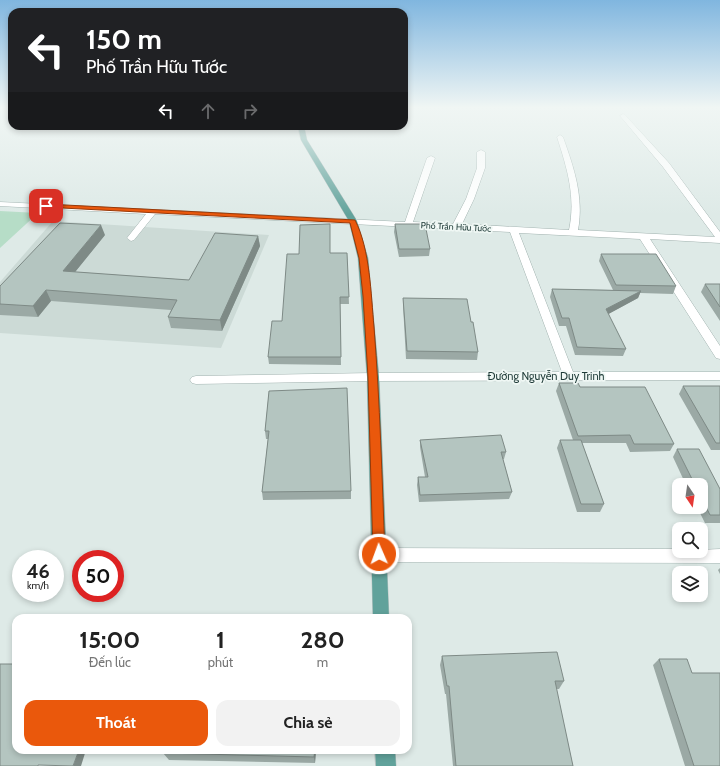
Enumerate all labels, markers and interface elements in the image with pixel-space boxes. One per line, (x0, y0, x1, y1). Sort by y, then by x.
text: 150 m (86, 22, 162, 56)
icon: left (20, 24, 72, 76)
text: Phố Trần Hữu Tước (86, 56, 227, 78)
icon: left (155, 100, 177, 122)
icon: ahead (197, 100, 219, 122)
icon: right (239, 100, 261, 122)
pin (29, 189, 63, 223)
icon: arrive (35, 195, 57, 217)
street label: Phố Trần Hữu Tước (420, 219, 492, 234)
street label: Đường Nguyễn Duy Trinh (488, 369, 605, 383)
north arrow (672, 478, 708, 514)
map controls (672, 478, 708, 602)
button: search (672, 522, 708, 558)
position arrow (358, 533, 400, 575)
speed limit sign: 50 (72, 550, 124, 602)
text: 46 (26, 559, 50, 583)
button: layers (672, 566, 708, 602)
text: km/h (27, 579, 49, 592)
text: 15:00 (79, 625, 140, 654)
text: 1 (216, 625, 225, 654)
text: 280 (300, 625, 345, 654)
text: Đến lúc (89, 654, 131, 670)
text: phút (208, 654, 233, 670)
text: m (317, 654, 328, 670)
button: Thoát (24, 700, 208, 746)
button: Chia sẻ (216, 700, 400, 746)

